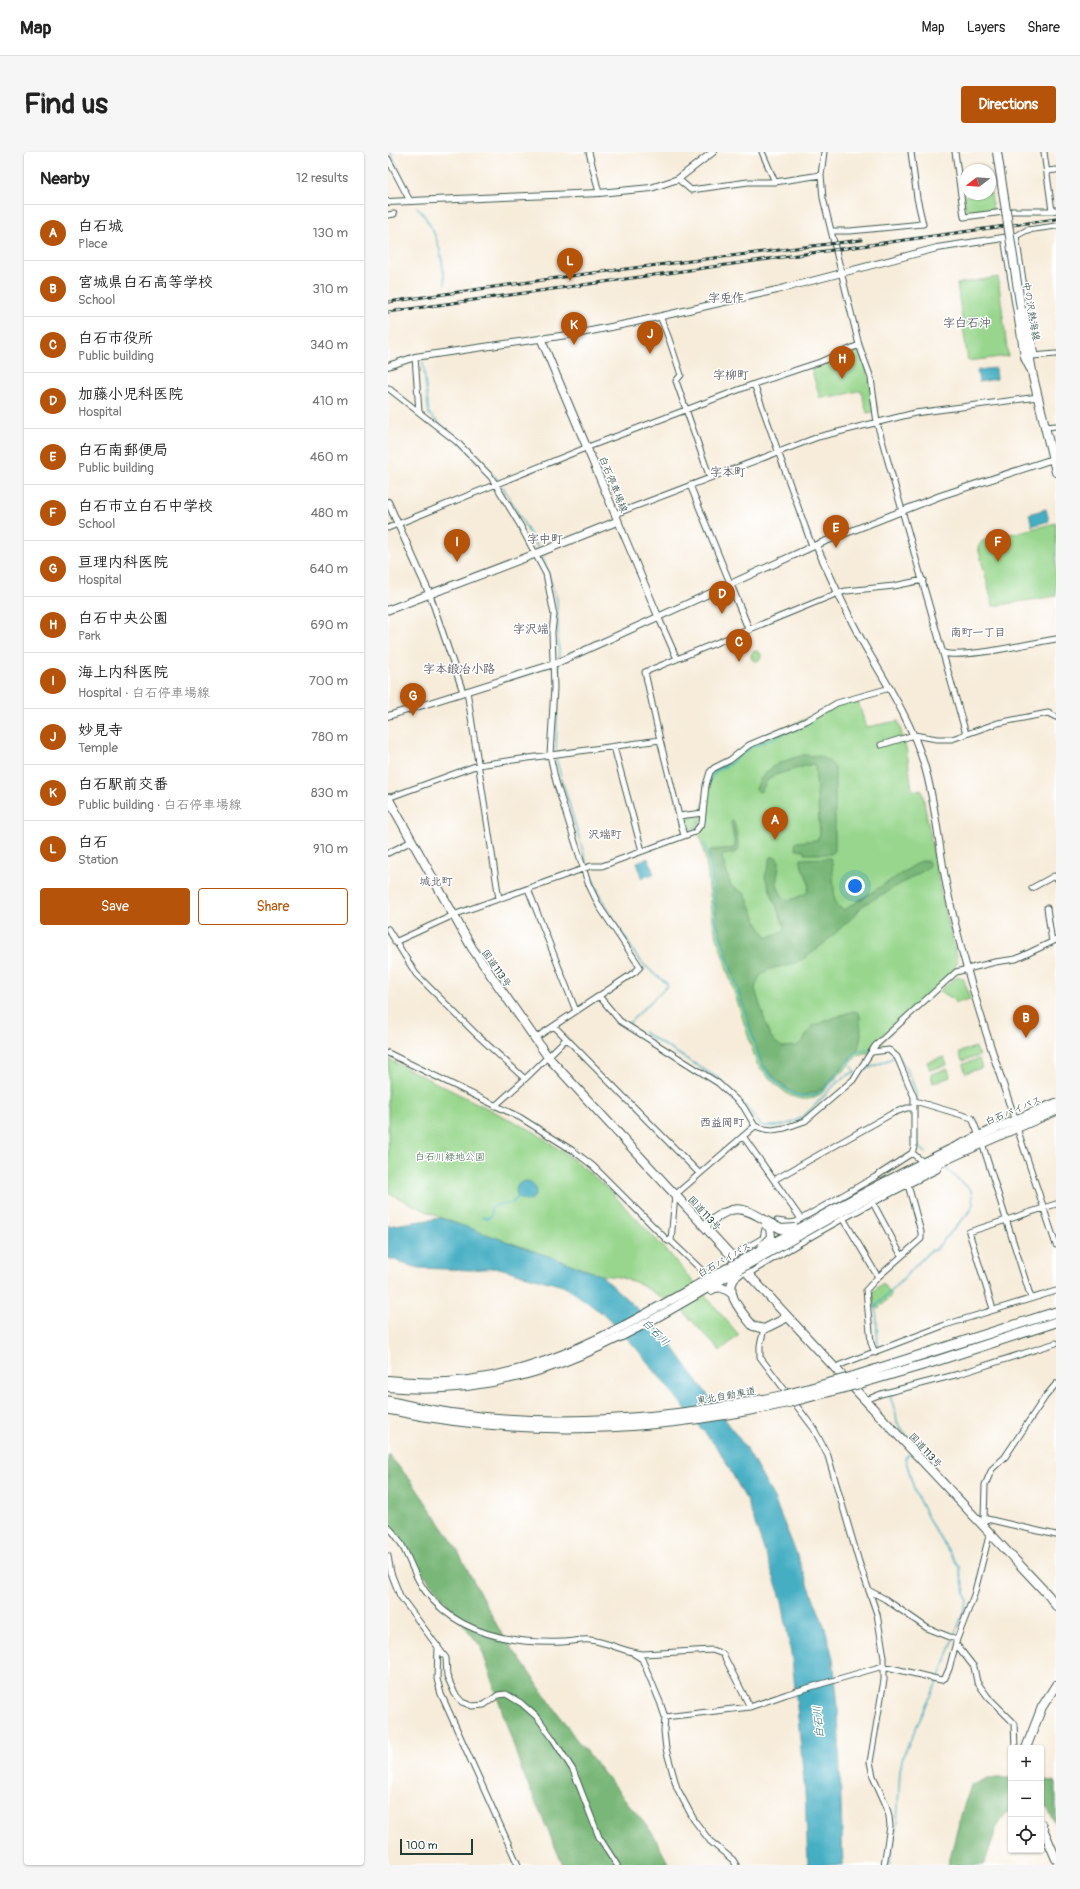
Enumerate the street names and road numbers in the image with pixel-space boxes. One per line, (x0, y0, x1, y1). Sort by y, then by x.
street label: 中の沢熱海線 (1020, 281, 1042, 342)
street label: 白石停車場線 (596, 454, 630, 514)
street label: 国道113号 (479, 947, 514, 990)
street label: 白石バイパス (984, 1094, 1043, 1128)
street label: 国道113号 (685, 1194, 723, 1234)
street label: 白石バイパス (696, 1240, 753, 1280)
street label: 東北自動車道 (696, 1385, 757, 1407)
street label: 国道113号 (906, 1431, 944, 1471)

